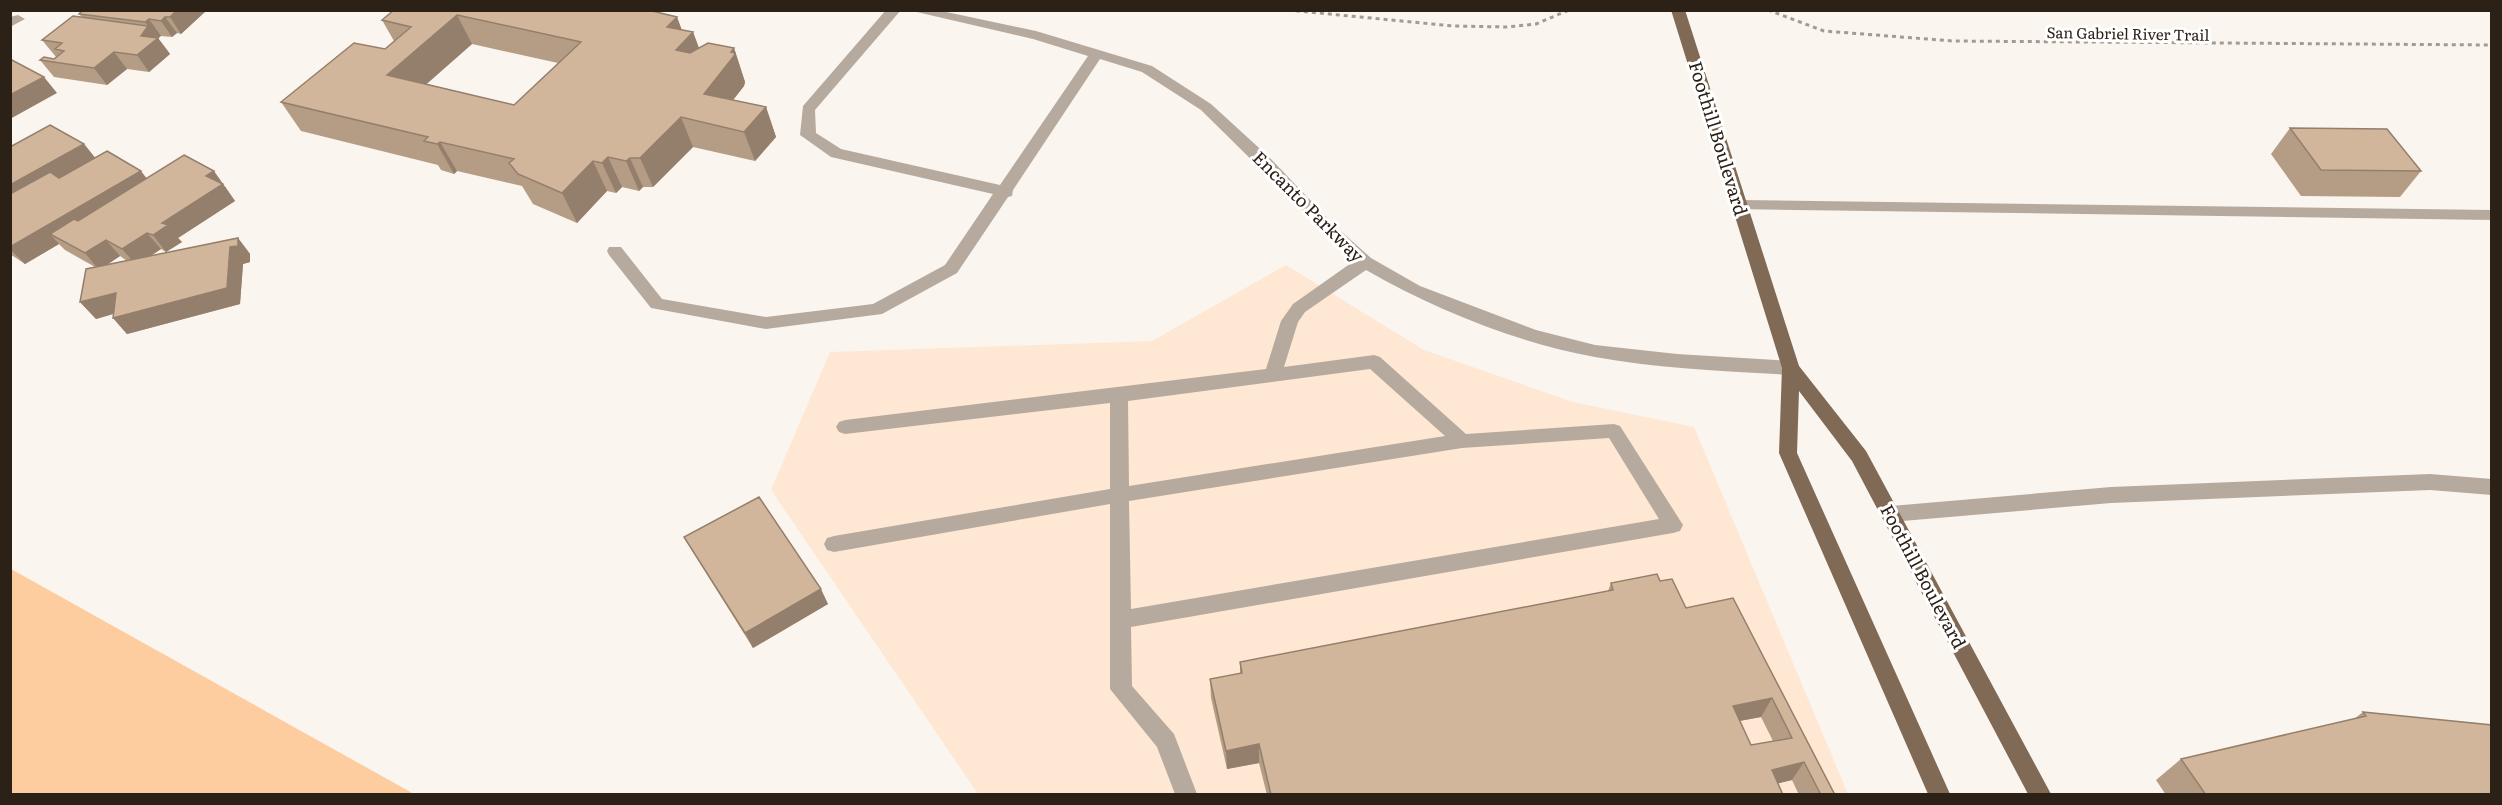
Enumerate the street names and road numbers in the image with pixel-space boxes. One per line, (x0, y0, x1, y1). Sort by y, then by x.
street label: San Gabriel River Trail (2046, 20, 2210, 46)
street label: Foothill Boulevard (1683, 58, 1755, 218)
street label: Encanto Parkway (1247, 144, 1371, 268)
street label: Foothill Boulevard (1875, 499, 1973, 653)

